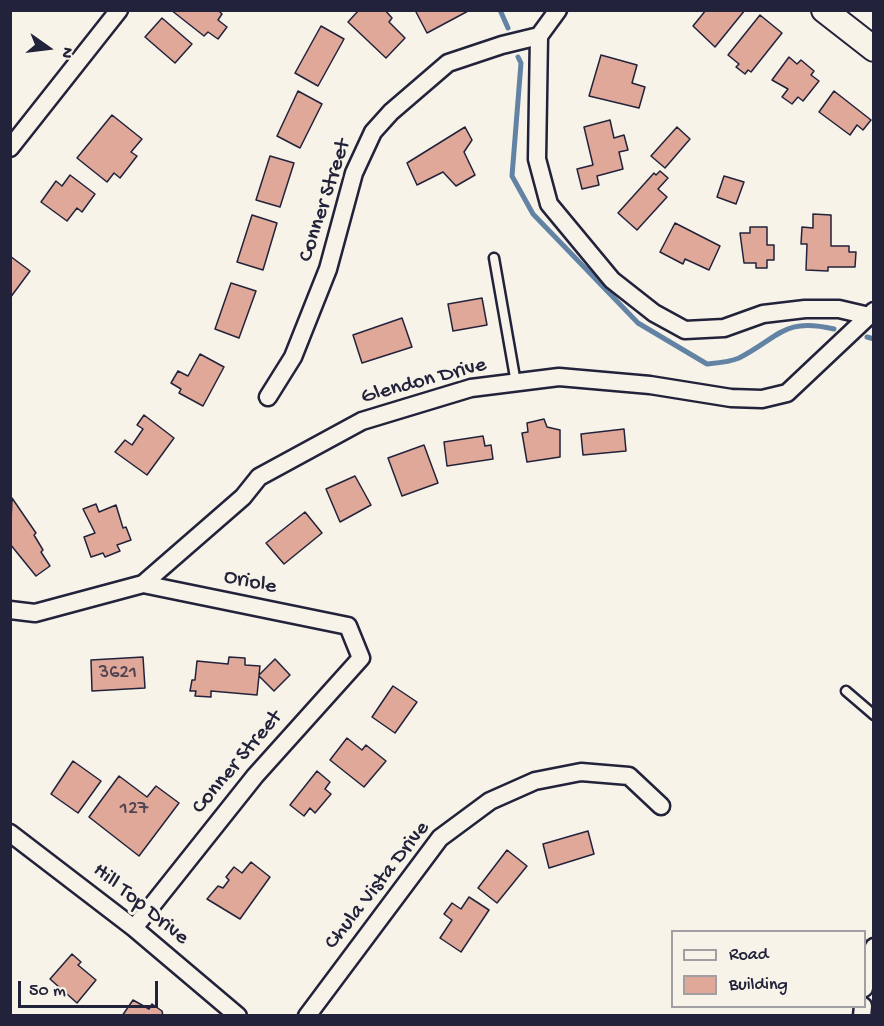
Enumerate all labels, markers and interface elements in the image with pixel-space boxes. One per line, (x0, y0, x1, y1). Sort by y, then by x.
north arrow (18, 18, 78, 78)
text: N (55, 45, 76, 60)
street label: Conner Street (294, 136, 358, 266)
street label: Glendon Drive (359, 353, 489, 411)
street label: Oriole (221, 565, 279, 601)
house number: 3621 (99, 662, 137, 686)
street label: Conner Street (187, 706, 289, 820)
house number: 127 (120, 798, 148, 822)
street label: Chula Vista Drive (320, 816, 436, 956)
street label: Hill Top Drive (87, 858, 193, 952)
legend (671, 930, 866, 1008)
text: Road (729, 945, 768, 966)
scale bar (21, 969, 160, 1007)
text: Building (729, 975, 788, 996)
text: 50 m (29, 981, 66, 1002)

